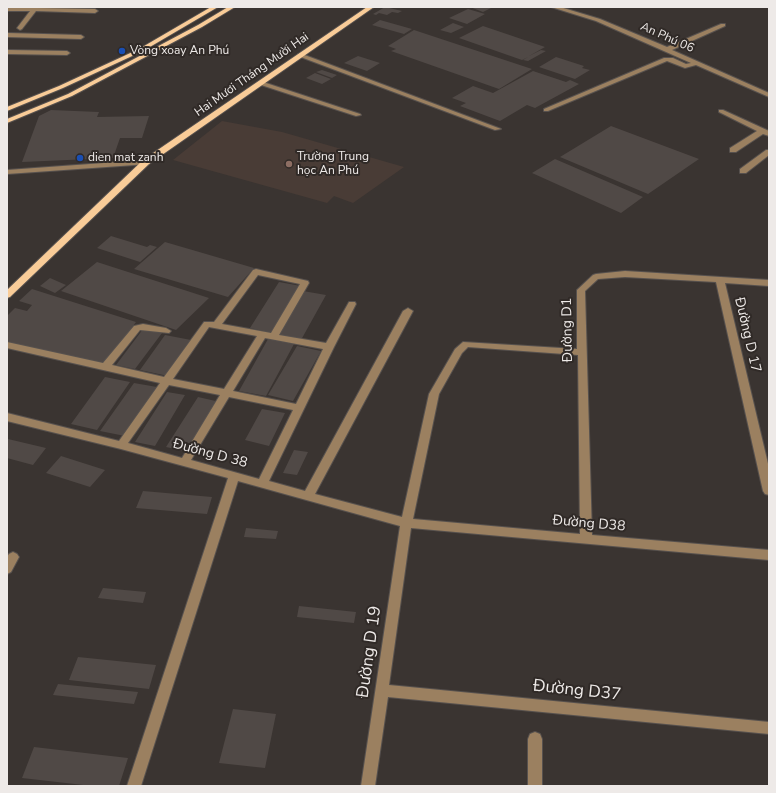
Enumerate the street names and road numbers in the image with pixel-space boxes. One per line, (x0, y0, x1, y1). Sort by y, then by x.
street label: An Phú 06 (638, 20, 696, 56)
street label: Hai Mươi Tháng Mười Hai (192, 30, 312, 120)
street label: Đường D 17 (730, 296, 764, 374)
street label: Đường D1 (559, 298, 577, 362)
street label: Đường D 38 (171, 436, 249, 472)
street label: Đường D38 (552, 512, 626, 536)
street label: Đường D 19 (353, 605, 387, 699)
street label: Đường D37 (532, 676, 622, 706)

